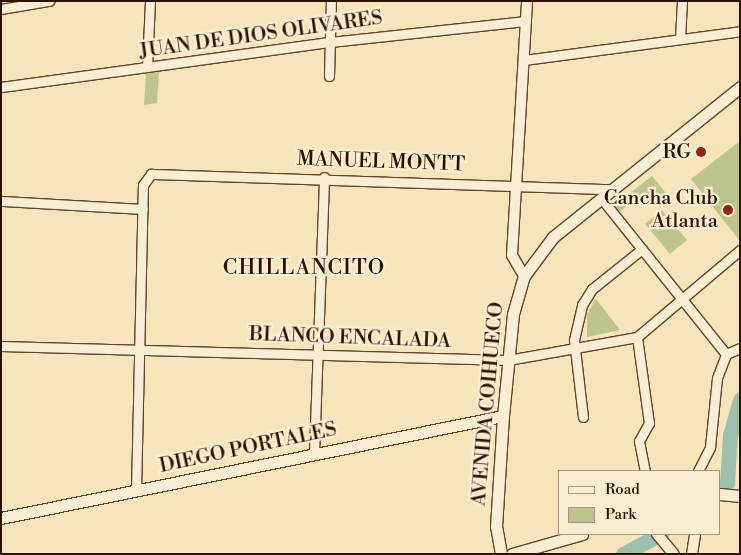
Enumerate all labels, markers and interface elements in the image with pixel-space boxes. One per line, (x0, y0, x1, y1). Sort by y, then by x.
street label: JUAN DE DIOS OLIVARES (138, 6, 384, 64)
place label: RG (663, 140, 691, 164)
marker: RG (695, 146, 707, 158)
street label: MANUEL MONTT (296, 147, 466, 177)
place label: Cancha Club Atlanta (604, 186, 718, 233)
marker: Cancha Club Atlanta (722, 204, 734, 216)
district label: CHILLANCITO (221, 255, 387, 281)
street label: AVENIDA COIHUECO (467, 301, 509, 507)
street label: BLANCO ENCALADA (249, 322, 451, 354)
street label: DIEGO PORTALES (157, 417, 339, 479)
legend (558, 470, 721, 535)
text: Road (605, 480, 640, 499)
text: Park (605, 505, 636, 524)

